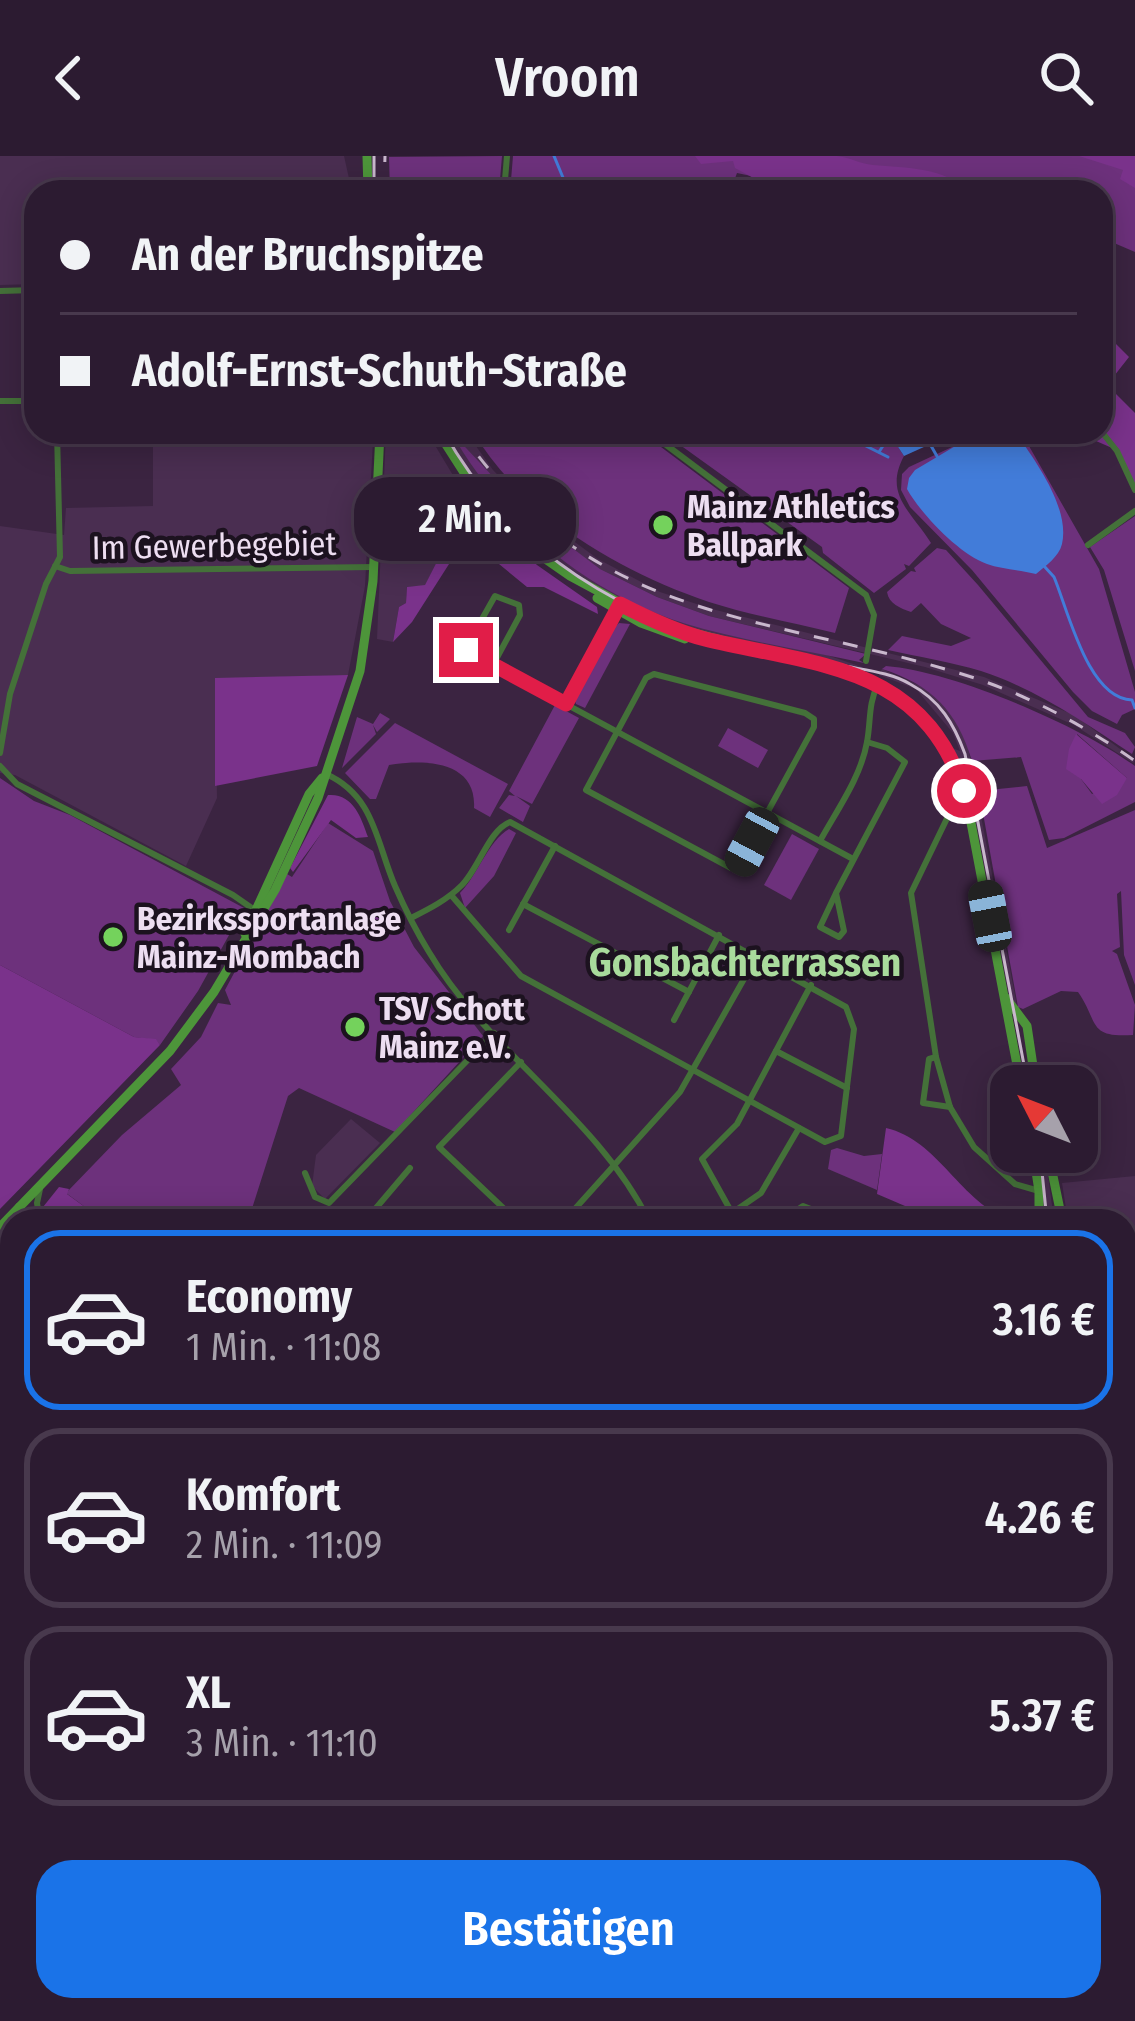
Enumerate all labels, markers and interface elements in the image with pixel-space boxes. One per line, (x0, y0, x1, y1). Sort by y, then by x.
icon: back (36, 45, 102, 111)
icon: search (1033, 45, 1099, 111)
text: Vroom (495, 46, 640, 110)
text: An der Bruchspitze (132, 228, 484, 282)
text: Adolf-Ernst-Schuth-Straße (132, 344, 627, 398)
callout: 2 Min. (355, 476, 577, 560)
place label: Mainz Athletics Ballpark (687, 487, 895, 565)
text: 2 Min. (418, 496, 512, 542)
marker: Mainz Athletics Ballpark (650, 512, 676, 538)
street label: Im Gewerbegebiet (91, 524, 337, 568)
route end (439, 623, 493, 677)
route start (937, 764, 991, 818)
car (719, 802, 785, 882)
car (965, 877, 1015, 955)
place label: Bezirkssportanlage Mainz-Mombach (137, 899, 402, 977)
marker: Bezirkssportanlage Mainz-Mombach (100, 924, 126, 950)
district label: Gonsbachterrassen (589, 940, 901, 986)
place label: TSV Schott Mainz e.V. (379, 989, 525, 1067)
marker: TSV Schott Mainz e.V. (342, 1014, 368, 1040)
north arrow (990, 1065, 1098, 1173)
map controls (990, 1065, 1098, 1173)
icon: car (42, 1266, 150, 1374)
text: Economy (186, 1270, 352, 1324)
text: 3.16 € (993, 1293, 1095, 1347)
text: 1 Min. · 11:08 (186, 1324, 381, 1370)
icon: car (42, 1464, 150, 1572)
text: Komfort (186, 1468, 340, 1522)
text: 4.26 € (984, 1491, 1095, 1545)
text: 2 Min. · 11:09 (186, 1522, 382, 1568)
icon: car (42, 1662, 150, 1770)
text: XL (186, 1666, 231, 1720)
text: 5.37 € (989, 1689, 1095, 1743)
text: 3 Min. · 11:10 (186, 1720, 378, 1766)
button: Bestätigen (36, 1860, 1101, 1998)

